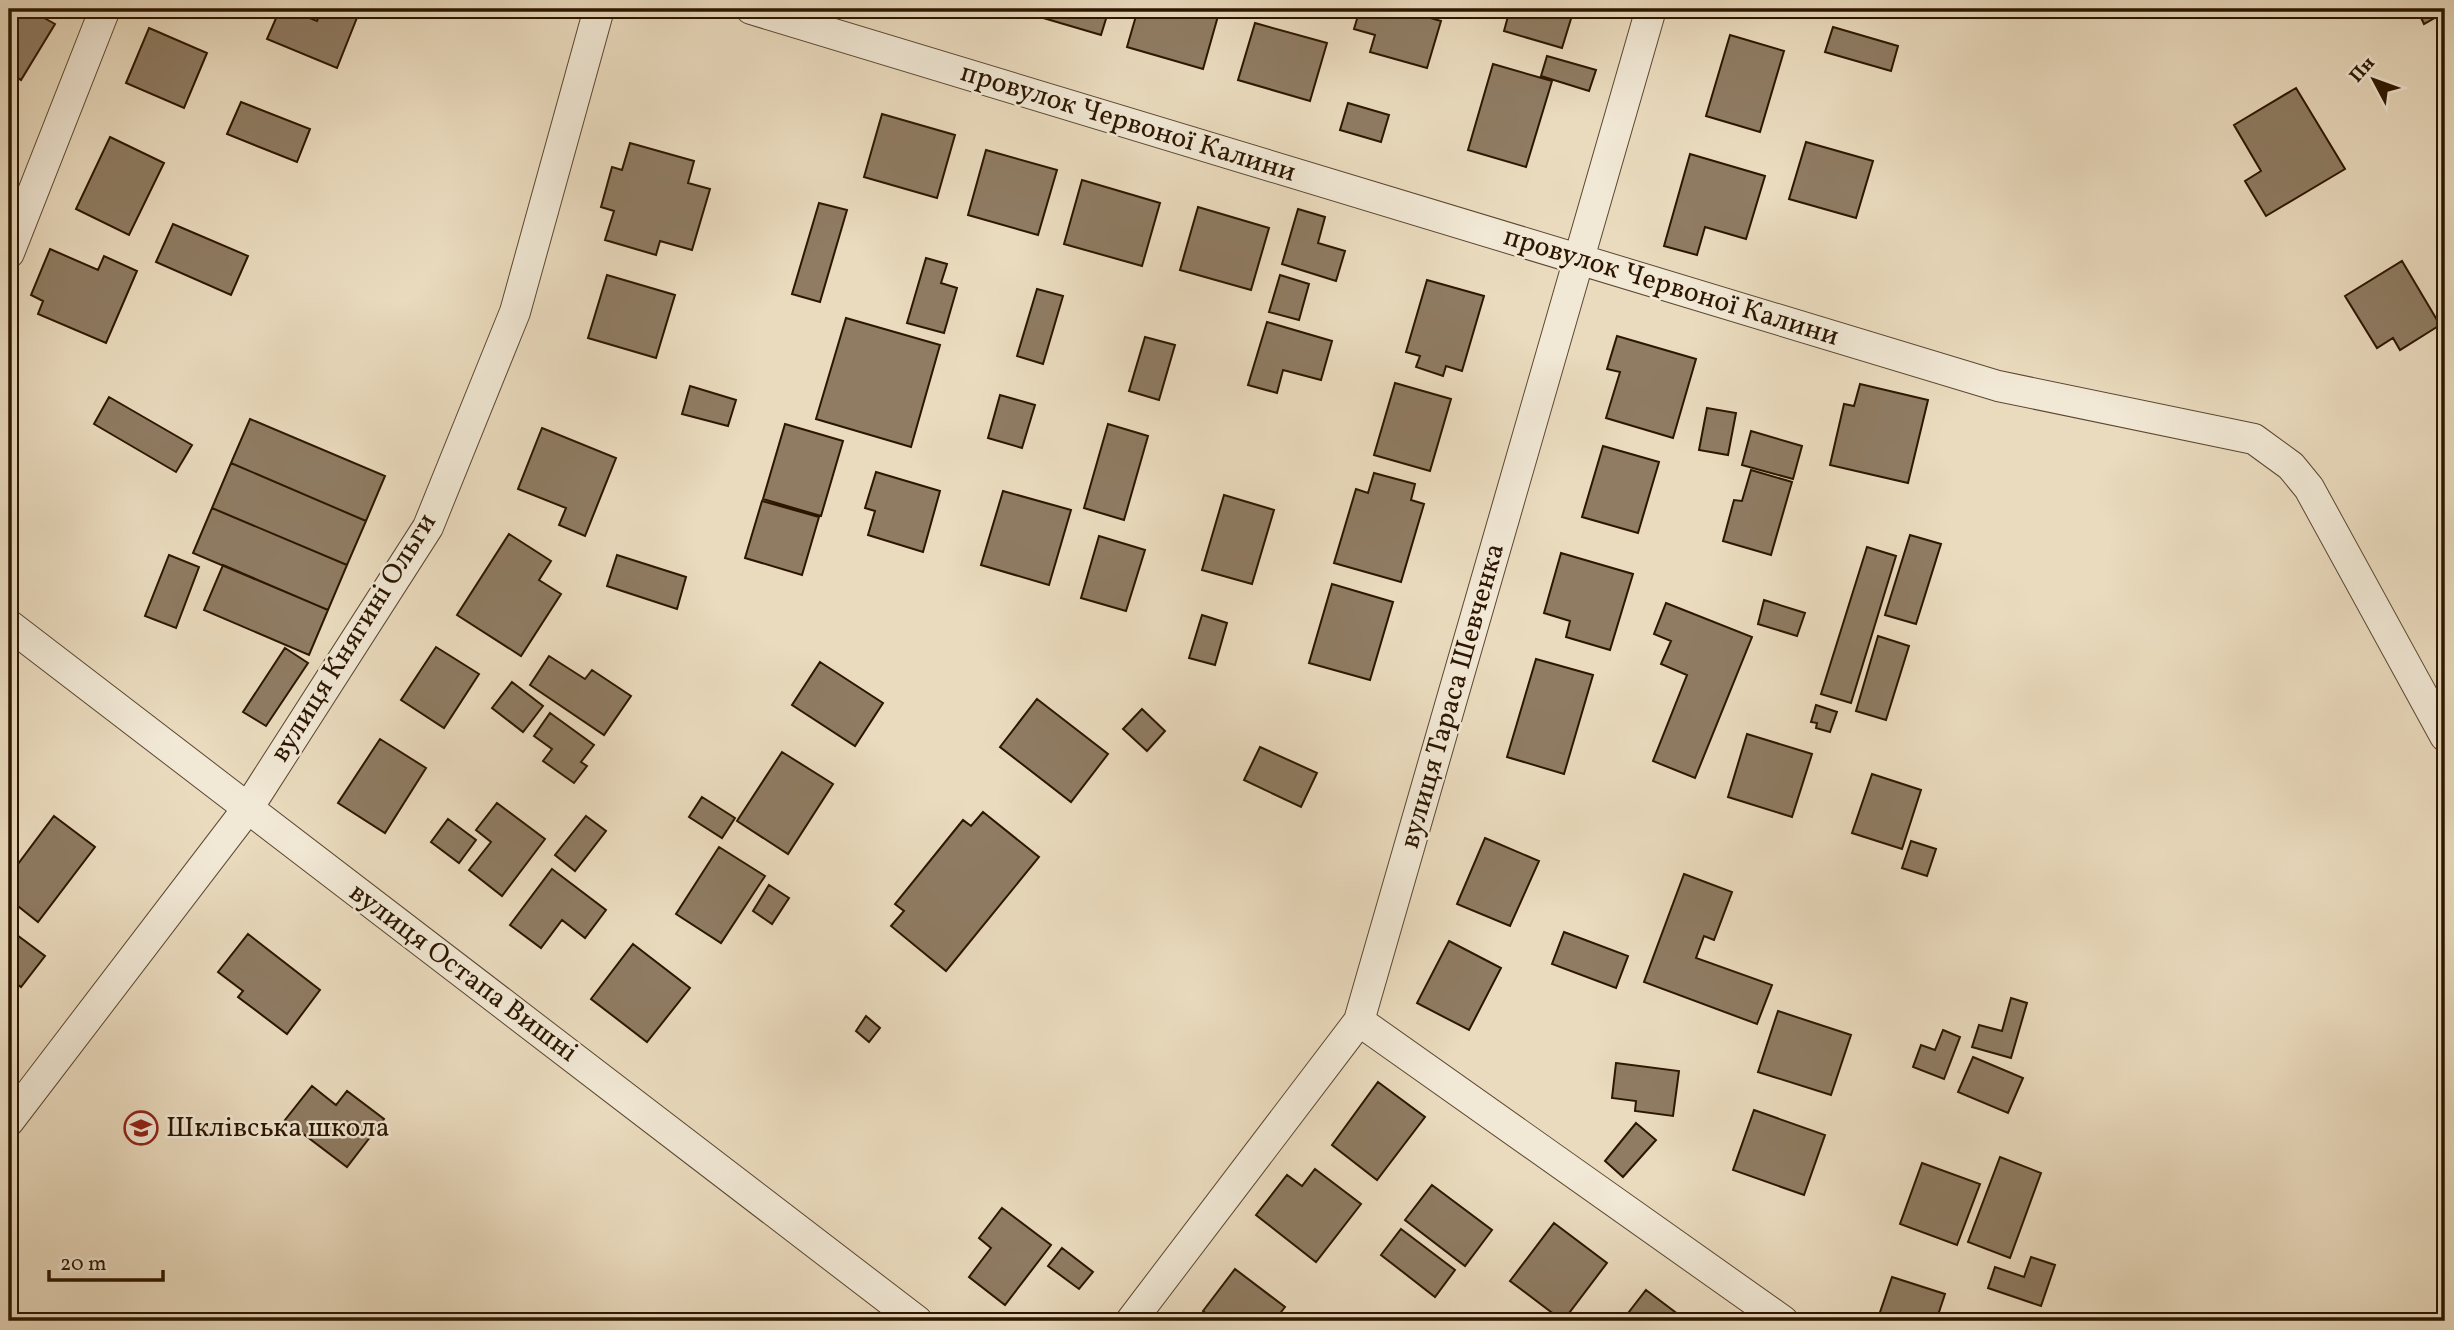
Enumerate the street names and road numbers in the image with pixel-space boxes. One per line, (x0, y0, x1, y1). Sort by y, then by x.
street label: провулок Червоної Калини (956, 53, 1300, 193)
street label: провулок Червоної Калини (1499, 217, 1843, 357)
street label: вулиця Княгині Ольги (261, 506, 447, 770)
street label: вулиця Тараса Шевченка (1391, 539, 1515, 853)
street label: вулиця Остапа Вишні (340, 874, 586, 1072)

